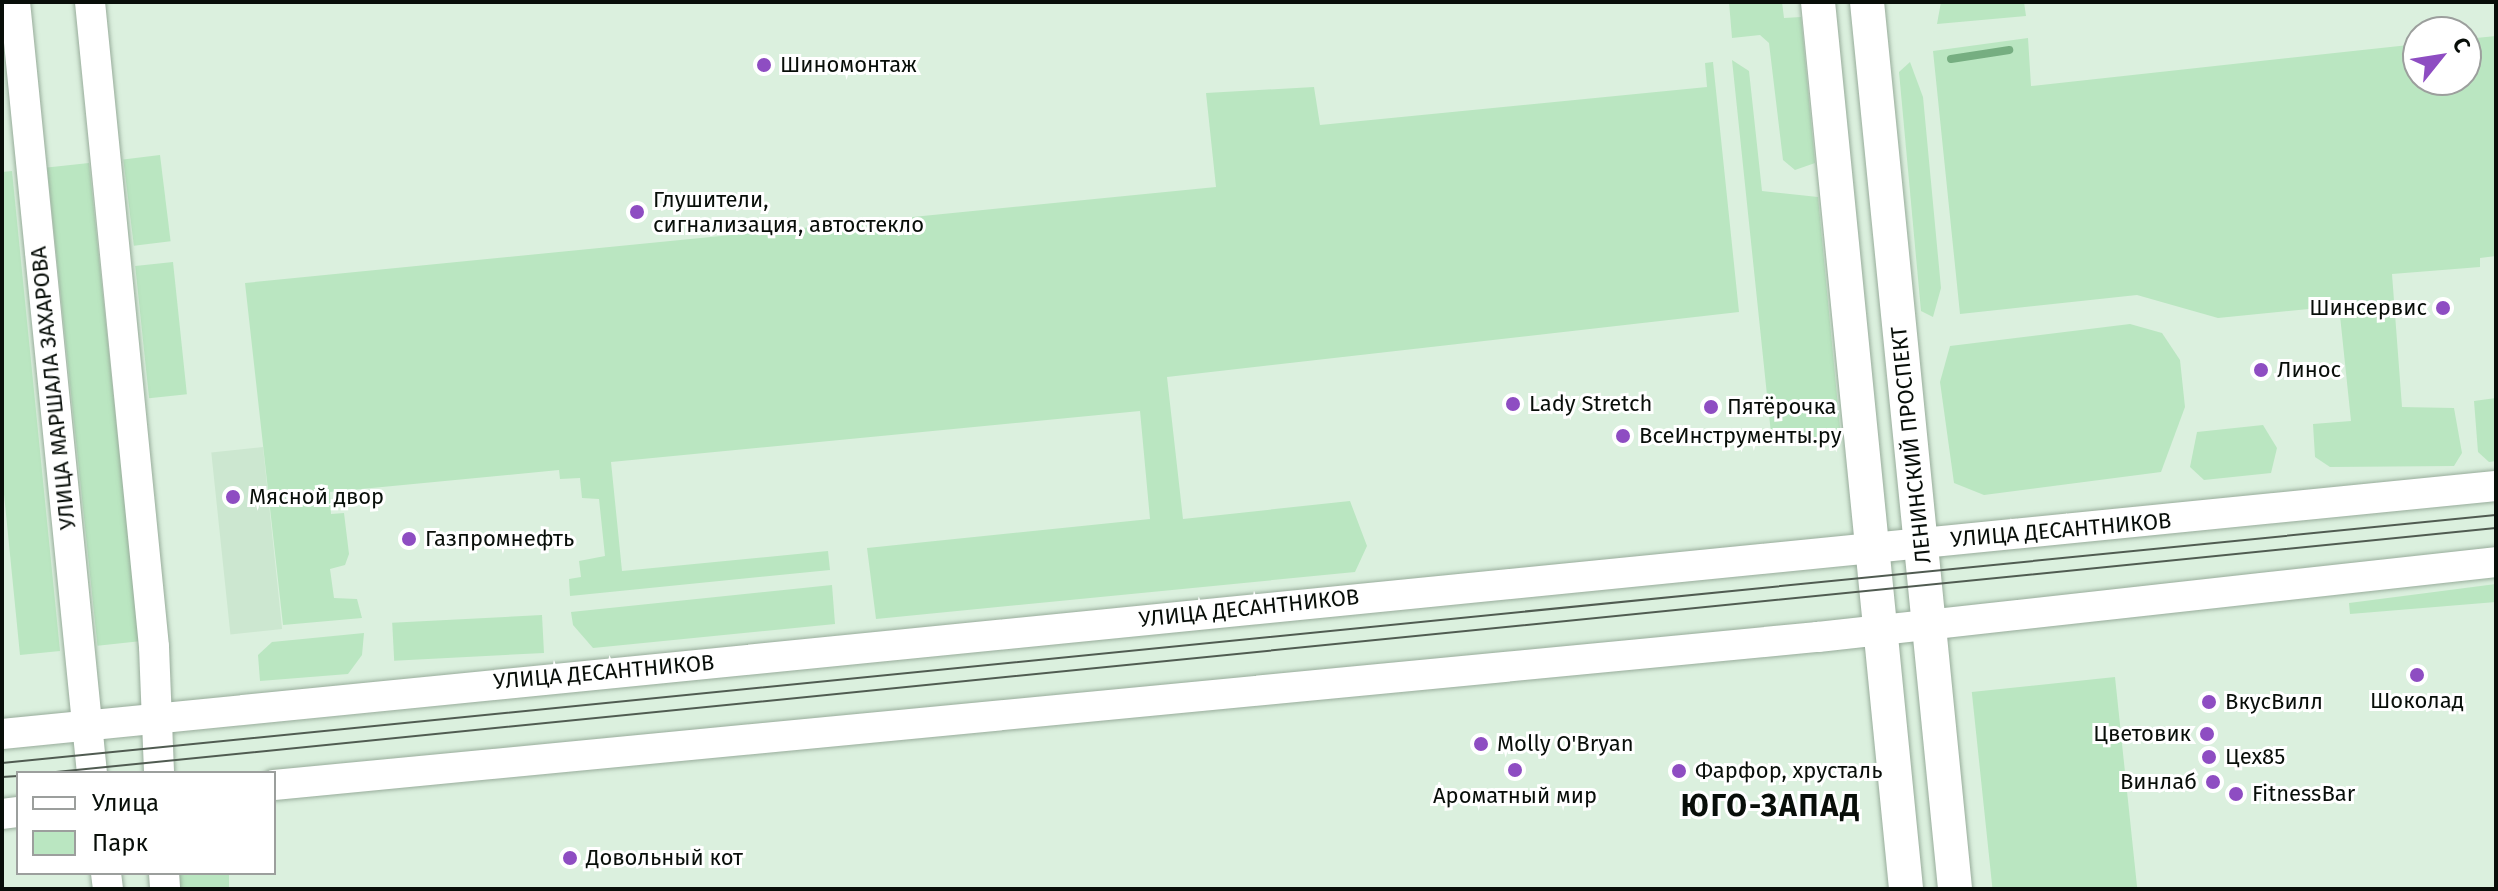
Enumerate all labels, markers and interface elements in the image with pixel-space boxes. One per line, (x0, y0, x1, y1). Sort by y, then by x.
north arrow (2402, 16, 2482, 96)
text: С (2447, 33, 2476, 57)
place label: Шиномонтаж (780, 52, 917, 78)
marker: Шиномонтаж (755, 56, 773, 74)
place label: Глушители, сигнализация, автостекло (653, 186, 924, 238)
marker: Глушители, сигнализация, автостекло (628, 203, 646, 221)
street label: УЛИЦА МАРШАЛА ЗАХАРОВА (25, 245, 81, 531)
place label: Шинсервис (2309, 295, 2427, 321)
marker: Шинсервис (2434, 299, 2452, 317)
street label: ЛЕНИНСКИЙ ПРОСПЕКТ (1885, 325, 1937, 565)
place label: Линос (2277, 357, 2341, 383)
marker: Линос (2252, 361, 2270, 379)
place label: Lady Stretch (1529, 391, 1652, 417)
place label: Пятёрочка (1727, 394, 1836, 420)
marker: Lady Stretch (1504, 395, 1522, 413)
marker: Пятёрочка (1702, 398, 1720, 416)
place label: ВсеИнструменты.ру (1639, 423, 1842, 449)
marker: ВсеИнструменты.ру (1614, 427, 1632, 445)
place label: Мясной двор (249, 484, 384, 510)
marker: Мясной двор (224, 488, 242, 506)
street label: УЛИЦА ДЕСАНТНИКОВ (1950, 507, 2172, 553)
place label: Газпромнефть (425, 526, 574, 552)
marker: Газпромнефть (400, 530, 418, 548)
street label: УЛИЦА ДЕСАНТНИКОВ (1138, 583, 1360, 633)
street label: УЛИЦА ДЕСАНТНИКОВ (493, 649, 715, 695)
marker: Шоколад (2408, 666, 2426, 684)
place label: Шоколад (2370, 688, 2464, 714)
place label: ВкусВилл (2225, 689, 2323, 715)
marker: ВкусВилл (2200, 693, 2218, 711)
place label: Цветовик (2093, 721, 2191, 747)
marker: Цветовик (2198, 725, 2216, 743)
place label: Molly O'Bryan (1497, 731, 1634, 757)
marker: Molly O'Bryan (1472, 735, 1490, 753)
place label: Цех85 (2225, 744, 2285, 770)
marker: Цех85 (2200, 748, 2218, 766)
place label: Фарфор, хрусталь (1695, 758, 1883, 784)
marker: Ароматный мир (1506, 761, 1524, 779)
marker: Фарфор, хрусталь (1670, 762, 1688, 780)
place label: Винлаб (2120, 769, 2197, 795)
legend (16, 771, 276, 875)
marker: Винлаб (2204, 773, 2222, 791)
place label: FitnessBar (2252, 781, 2355, 807)
place label: Ароматный мир (1433, 783, 1597, 809)
marker: FitnessBar (2227, 785, 2245, 803)
district label: ЮГО-ЗАПАД (1681, 788, 1861, 824)
text: Улица (92, 789, 159, 817)
text: Парк (92, 829, 148, 857)
place label: Довольный кот (586, 845, 743, 871)
marker: Довольный кот (561, 849, 579, 867)

